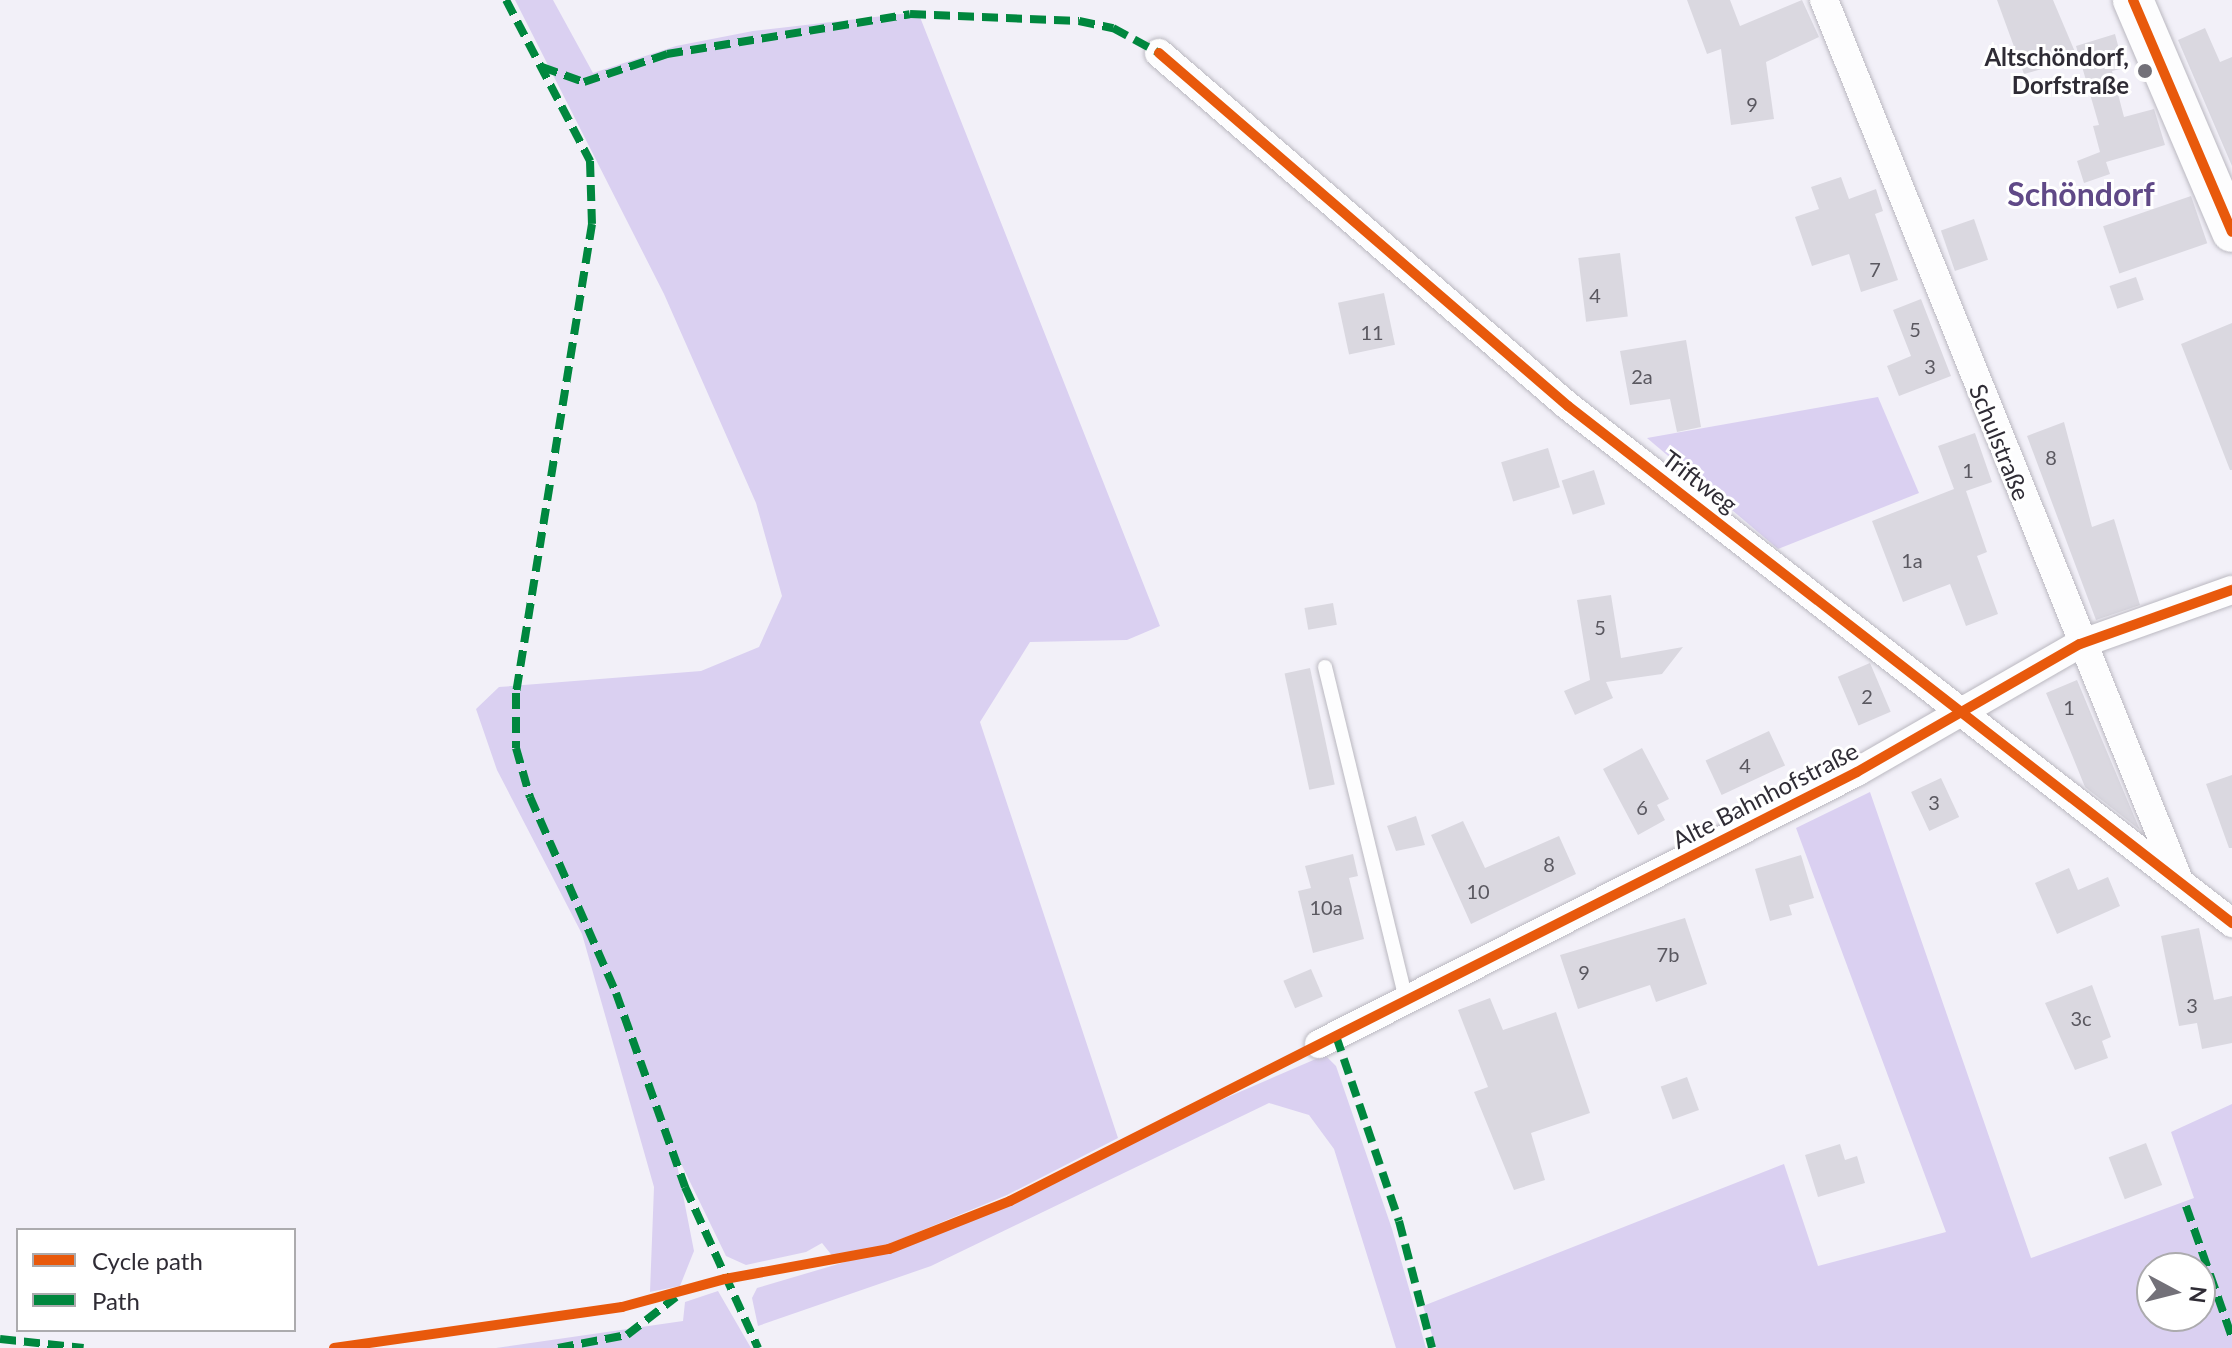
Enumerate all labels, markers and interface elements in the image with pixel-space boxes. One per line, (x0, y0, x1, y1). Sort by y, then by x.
place label: Altschöndorf, Dorfstraße (1984, 43, 2129, 99)
marker: Altschöndorf, Dorfstraße (2136, 62, 2154, 80)
house number: 9 (1746, 92, 1758, 116)
district label: Schöndorf (2007, 175, 2155, 213)
house number: 7 (1869, 257, 1881, 281)
house number: 4 (1589, 283, 1601, 307)
house number: 5 (1909, 317, 1921, 341)
house number: 11 (1360, 320, 1384, 344)
house number: 3 (1924, 354, 1936, 378)
house number: 2a (1631, 364, 1653, 388)
street label: Schulstraße (1964, 380, 2036, 504)
street label: Triftweg (1657, 444, 1743, 518)
house number: 8 (2045, 445, 2057, 469)
house number: 1 (1962, 458, 1974, 482)
house number: 1a (1901, 548, 1923, 572)
house number: 5 (1594, 615, 1606, 639)
house number: 2 (1861, 684, 1873, 708)
house number: 1 (2063, 695, 2075, 719)
street label: Alte Bahnhofstraße (1667, 736, 1863, 854)
house number: 4 (1739, 753, 1751, 777)
house number: 3 (1928, 790, 1940, 814)
house number: 6 (1636, 795, 1648, 819)
house number: 8 (1543, 852, 1555, 876)
house number: 10 (1466, 879, 1490, 903)
house number: 10a (1309, 895, 1343, 919)
house number: 7b (1657, 942, 1679, 966)
house number: 9 (1578, 960, 1590, 984)
house number: 3 (2186, 993, 2198, 1017)
house number: 3c (2070, 1006, 2092, 1030)
legend (16, 1228, 296, 1332)
text: Cycle path (92, 1246, 203, 1275)
north arrow (2136, 1252, 2216, 1332)
text: N (2184, 1285, 2213, 1305)
text: Path (92, 1286, 140, 1315)

